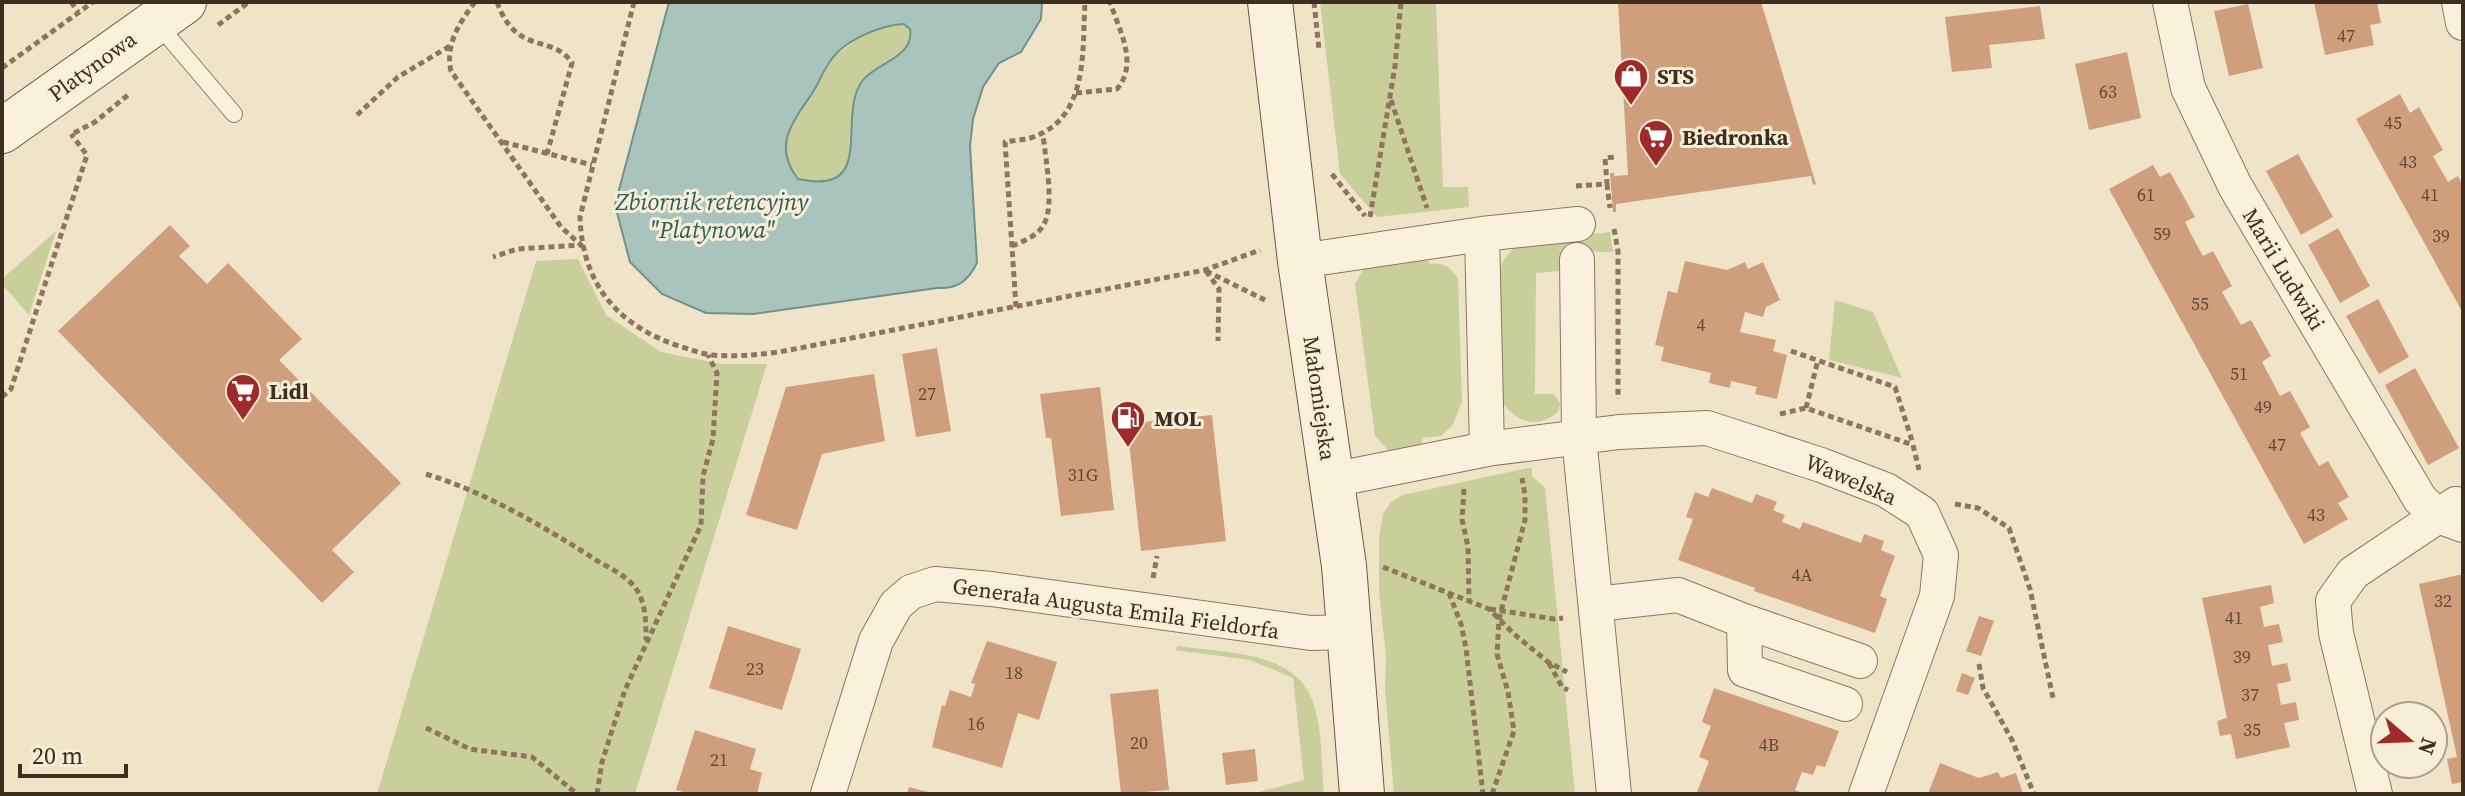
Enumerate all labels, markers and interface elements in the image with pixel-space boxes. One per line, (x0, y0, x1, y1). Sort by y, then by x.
street label: Platynowa (42, 23, 143, 108)
house number: 47 (2337, 23, 2355, 48)
shop icon: STS (1612, 57, 1650, 107)
place label: STS (1657, 61, 1694, 91)
house number: 63 (2099, 79, 2117, 104)
house number: 45 (2384, 110, 2402, 135)
supermarket icon: Biedronka (1637, 118, 1675, 168)
place label: Biedronka (1682, 122, 1789, 152)
house number: 43 (2399, 149, 2417, 174)
house number: 61 (2137, 182, 2155, 207)
house number: 41 (2421, 182, 2439, 207)
water label: Zbiornik retencyjny "Platynowa" (614, 185, 809, 246)
street label: Marii Ludwiki (2236, 202, 2332, 336)
house number: 59 (2153, 221, 2171, 246)
house number: 39 (2432, 223, 2450, 248)
house number: 55 (2191, 291, 2209, 316)
house number: 4 (1697, 312, 1706, 337)
street label: Małomiejska (1296, 334, 1344, 463)
house number: 51 (2230, 361, 2248, 386)
supermarket icon: Lidl (224, 372, 262, 422)
place label: Lidl (269, 376, 309, 406)
house number: 27 (918, 381, 936, 406)
house number: 49 (2254, 394, 2272, 419)
fuel station icon: MOL (1109, 399, 1147, 449)
place label: MOL (1154, 403, 1202, 433)
house number: 47 (2268, 432, 2286, 457)
street label: Wawelska (1801, 446, 1902, 512)
house number: 31G (1068, 462, 1098, 487)
house number: 43 (2307, 502, 2325, 527)
house number: 4A (1792, 562, 1813, 587)
street label: Generała Augusta Emila Fieldorfa (951, 570, 1282, 646)
house number: 32 (2434, 588, 2452, 613)
house number: 41 (2225, 605, 2243, 630)
house number: 39 (2233, 644, 2251, 669)
house number: 23 (746, 656, 764, 681)
house number: 18 (1005, 660, 1023, 685)
house number: 37 (2241, 682, 2259, 707)
north arrow (2369, 700, 2449, 780)
house number: 16 (967, 711, 985, 736)
house number: 35 (2243, 717, 2261, 742)
scale bar (20, 728, 126, 778)
house number: 20 (1130, 730, 1148, 755)
house number: 4B (1759, 732, 1779, 757)
text: N (2411, 734, 2445, 759)
text: 20 m (32, 739, 83, 772)
house number: 21 (710, 747, 728, 772)

